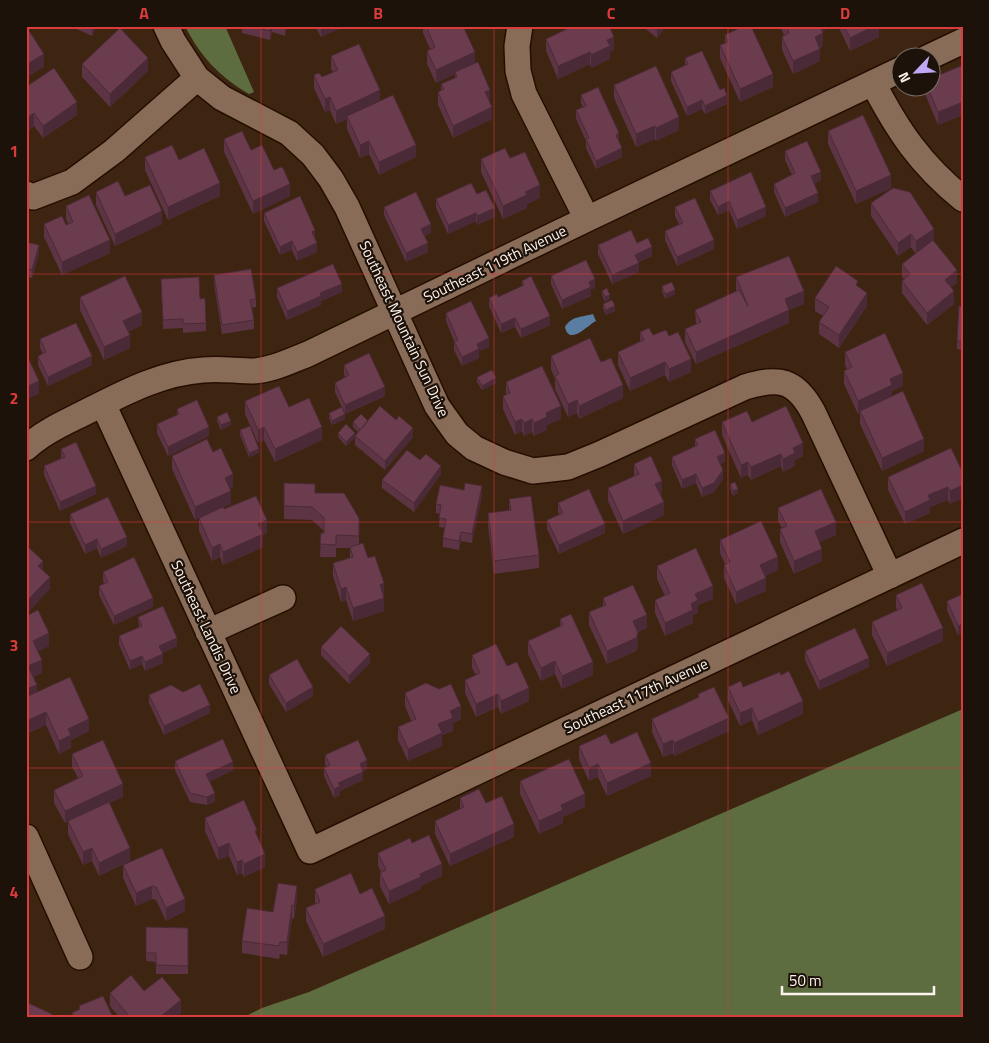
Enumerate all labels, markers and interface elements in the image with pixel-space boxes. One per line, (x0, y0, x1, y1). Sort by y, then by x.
text: A (139, 1, 149, 25)
text: B (373, 1, 383, 25)
text: C (607, 1, 616, 25)
text: D (840, 1, 850, 25)
north arrow (892, 48, 942, 98)
text: N (892, 69, 915, 87)
text: 1 (10, 139, 18, 163)
street label: Southeast 119th Avenue (419, 219, 570, 308)
street label: Southeast Mountain Sun Drive (353, 237, 455, 421)
text: 2 (10, 386, 18, 410)
street label: Southeast Landis Drive (165, 556, 248, 697)
text: 3 (10, 633, 18, 657)
street label: Southeast 117th Avenue (560, 652, 712, 739)
text: 4 (10, 880, 19, 904)
scale bar (782, 963, 934, 995)
text: 50 m (789, 969, 822, 992)

